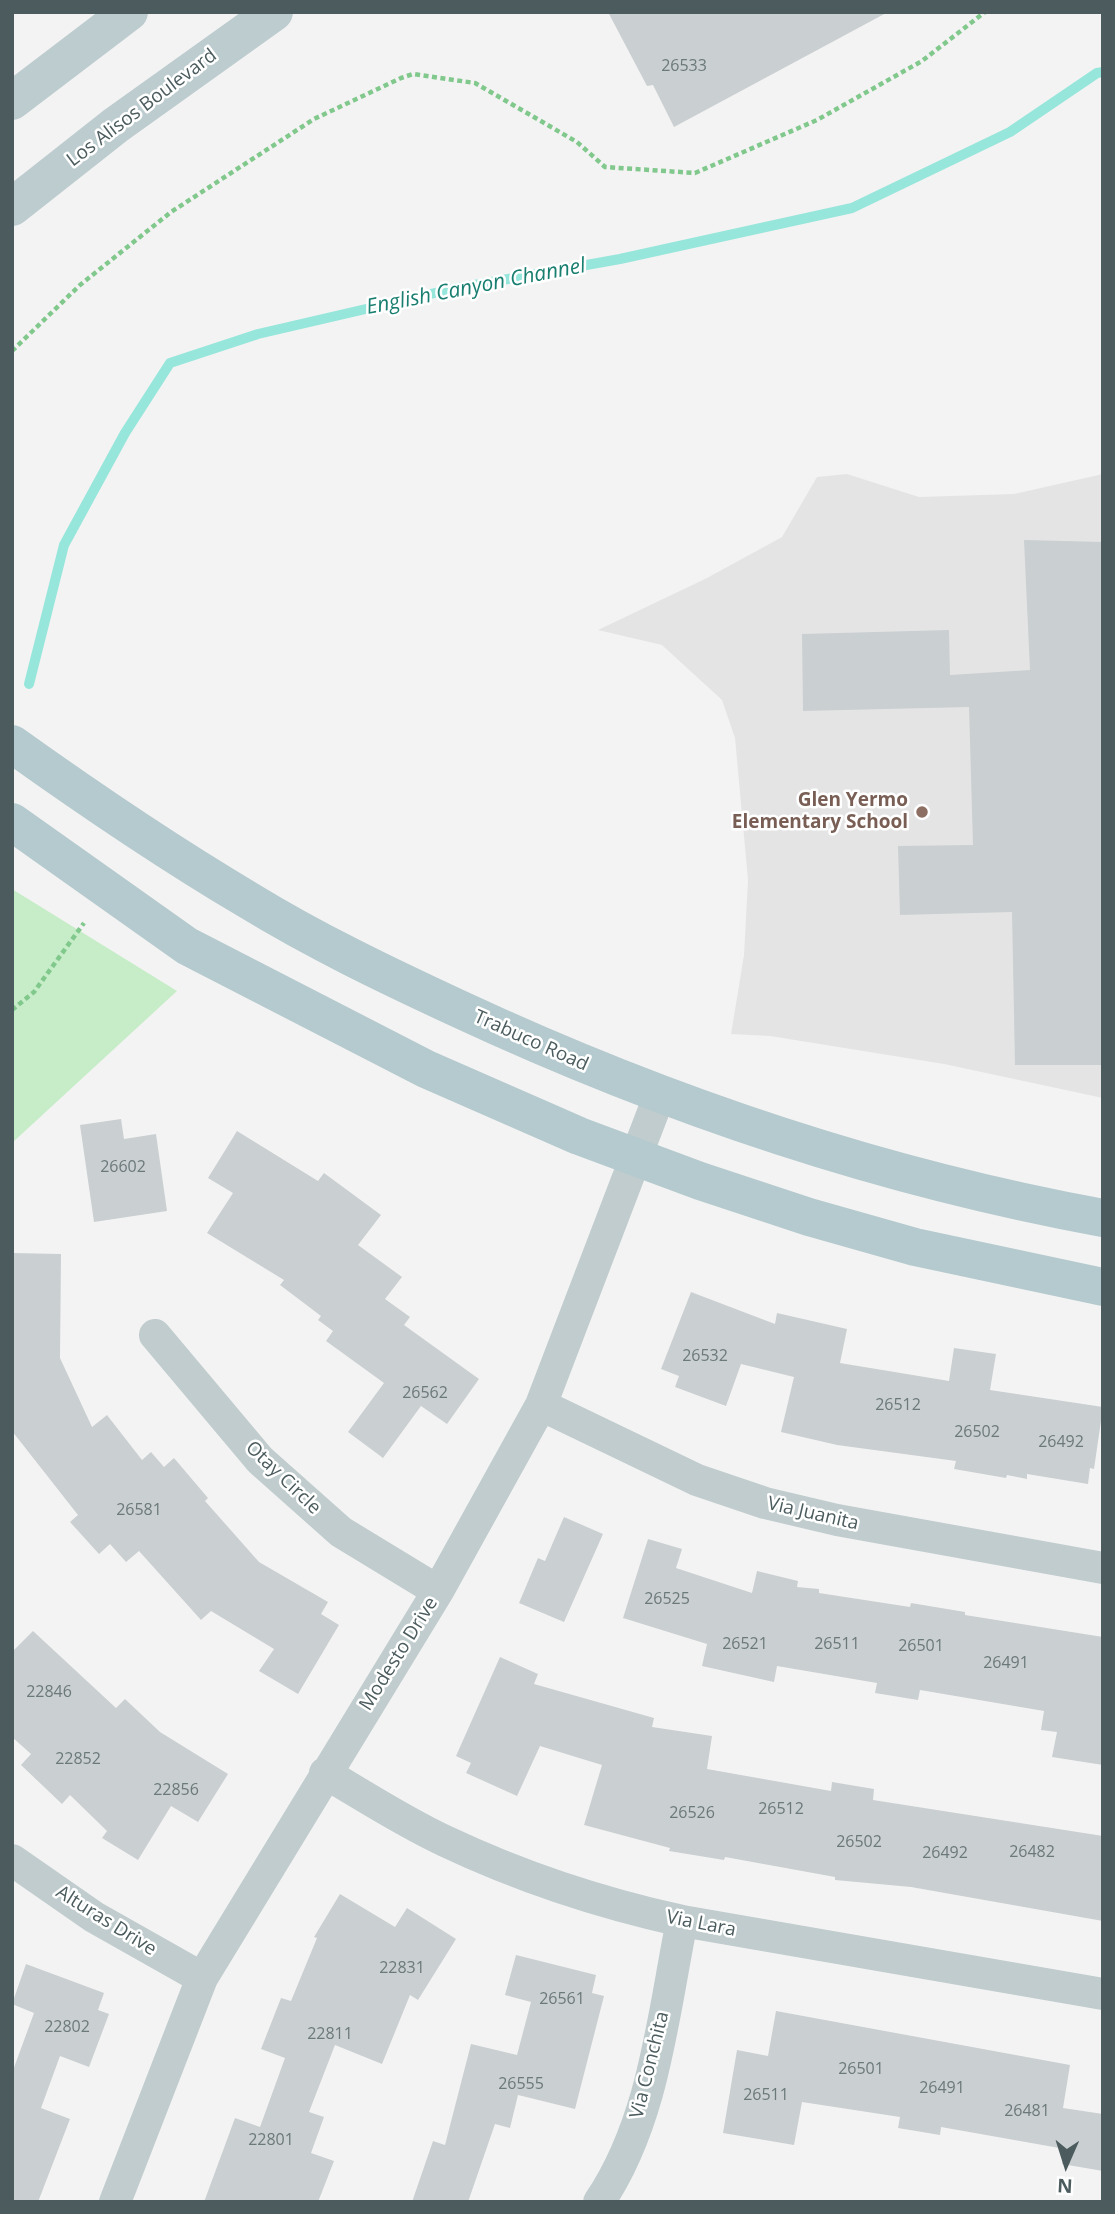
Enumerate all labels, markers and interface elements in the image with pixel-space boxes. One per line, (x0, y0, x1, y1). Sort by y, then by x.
street label: Los Alisos Boulevard (63, 44, 221, 172)
house number: 26533 (661, 56, 707, 76)
water label: English Canyon Channel (364, 253, 588, 321)
place label: Glen Yermo Elementary School (732, 790, 908, 834)
marker: Glen Yermo Elementary School (914, 804, 930, 820)
street label: Trabuco Road (470, 1006, 592, 1076)
house number: 26602 (100, 1157, 146, 1177)
house number: 26532 (682, 1346, 728, 1366)
house number: 26562 (402, 1383, 448, 1403)
house number: 26512 (875, 1395, 921, 1415)
house number: 26502 (954, 1422, 1000, 1442)
house number: 26492 (1038, 1432, 1084, 1452)
street label: Otay Circle (241, 1437, 325, 1519)
street label: Via Juanita (765, 1492, 861, 1536)
house number: 26581 (116, 1500, 162, 1520)
house number: 26525 (644, 1589, 690, 1609)
street label: Modesto Drive (355, 1593, 443, 1715)
house number: 26521 (722, 1634, 768, 1654)
house number: 26511 (814, 1634, 860, 1654)
house number: 26501 (898, 1636, 944, 1656)
house number: 26491 (983, 1653, 1029, 1673)
house number: 22846 (26, 1682, 72, 1702)
house number: 22852 (55, 1749, 101, 1769)
house number: 22856 (153, 1780, 199, 1800)
house number: 26512 (758, 1799, 804, 1819)
house number: 26526 (669, 1803, 715, 1823)
house number: 26502 (836, 1832, 882, 1852)
house number: 26482 (1009, 1842, 1055, 1862)
house number: 26492 (922, 1843, 968, 1863)
street label: Alturas Drive (52, 1881, 160, 1961)
street label: Via Lara (664, 1906, 738, 1942)
house number: 22831 (379, 1958, 425, 1978)
house number: 26561 (539, 1989, 585, 2009)
street label: Via Conchita (626, 2009, 674, 2121)
house number: 22802 (44, 2017, 90, 2037)
house number: 22811 (307, 2024, 353, 2044)
house number: 26501 (838, 2059, 884, 2079)
house number: 26555 (498, 2074, 544, 2094)
house number: 26491 (919, 2078, 965, 2098)
house number: 26511 (743, 2085, 789, 2105)
house number: 26481 (1004, 2101, 1050, 2121)
house number: 22801 (248, 2130, 294, 2150)
north arrow (1031, 2130, 1101, 2200)
text: N (1057, 2173, 1073, 2199)

